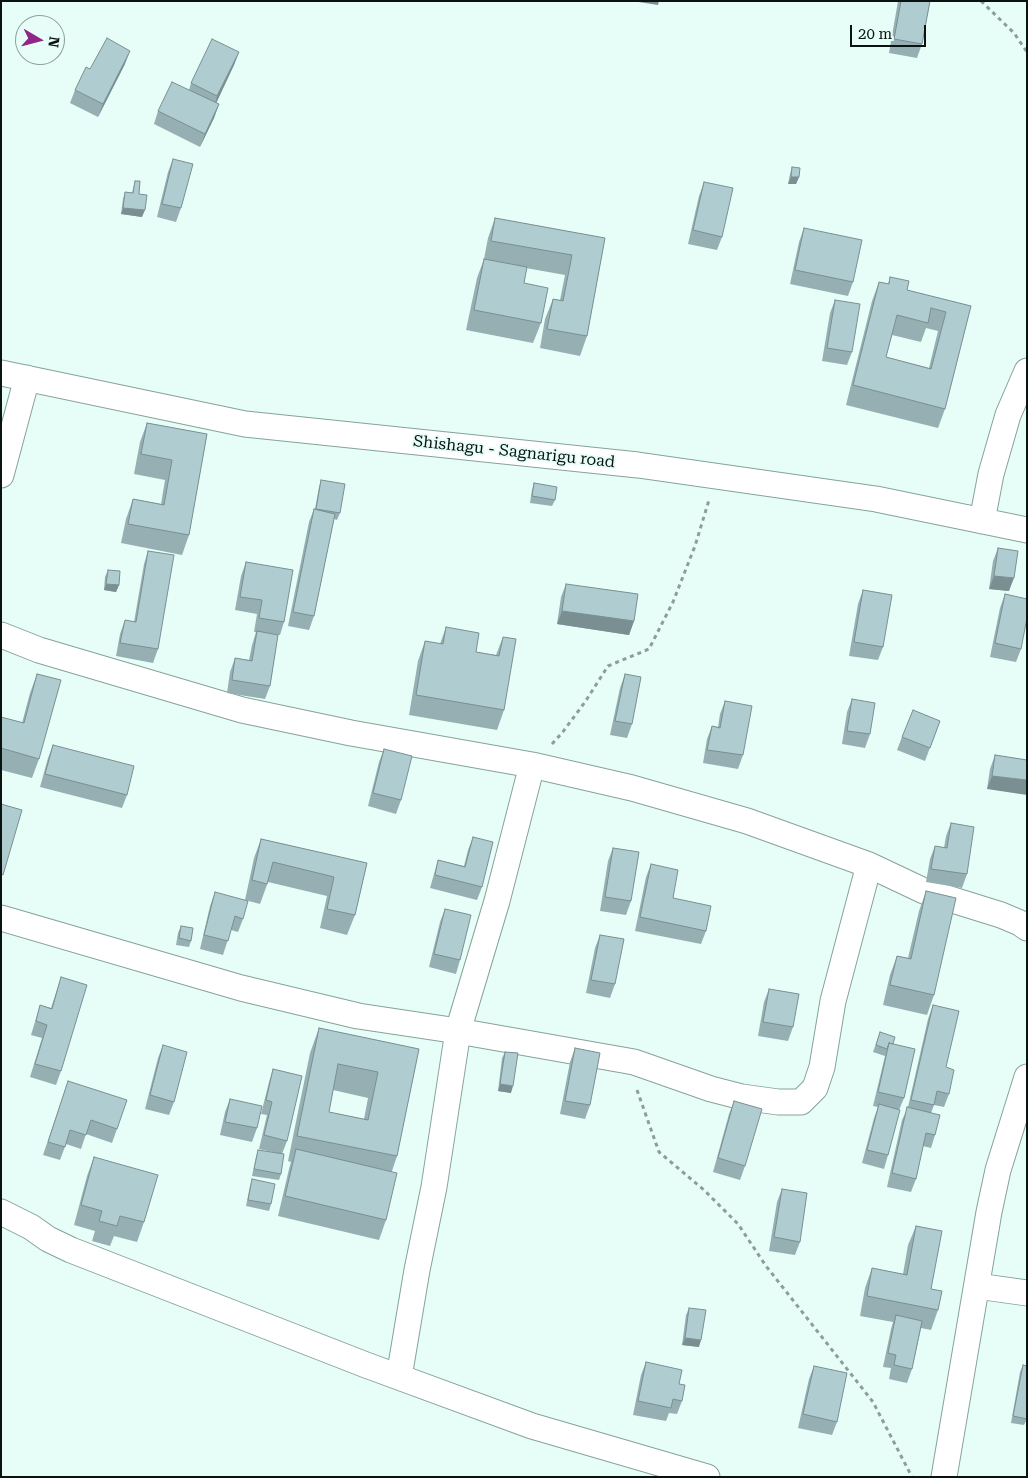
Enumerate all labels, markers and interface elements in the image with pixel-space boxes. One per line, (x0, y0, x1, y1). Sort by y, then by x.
north arrow (15, 15, 65, 65)
scale bar (853, 15, 929, 47)
text: 20 m (858, 25, 892, 43)
text: N (45, 35, 63, 48)
street label: Shishagu - Sagnarigu road (412, 432, 616, 472)

